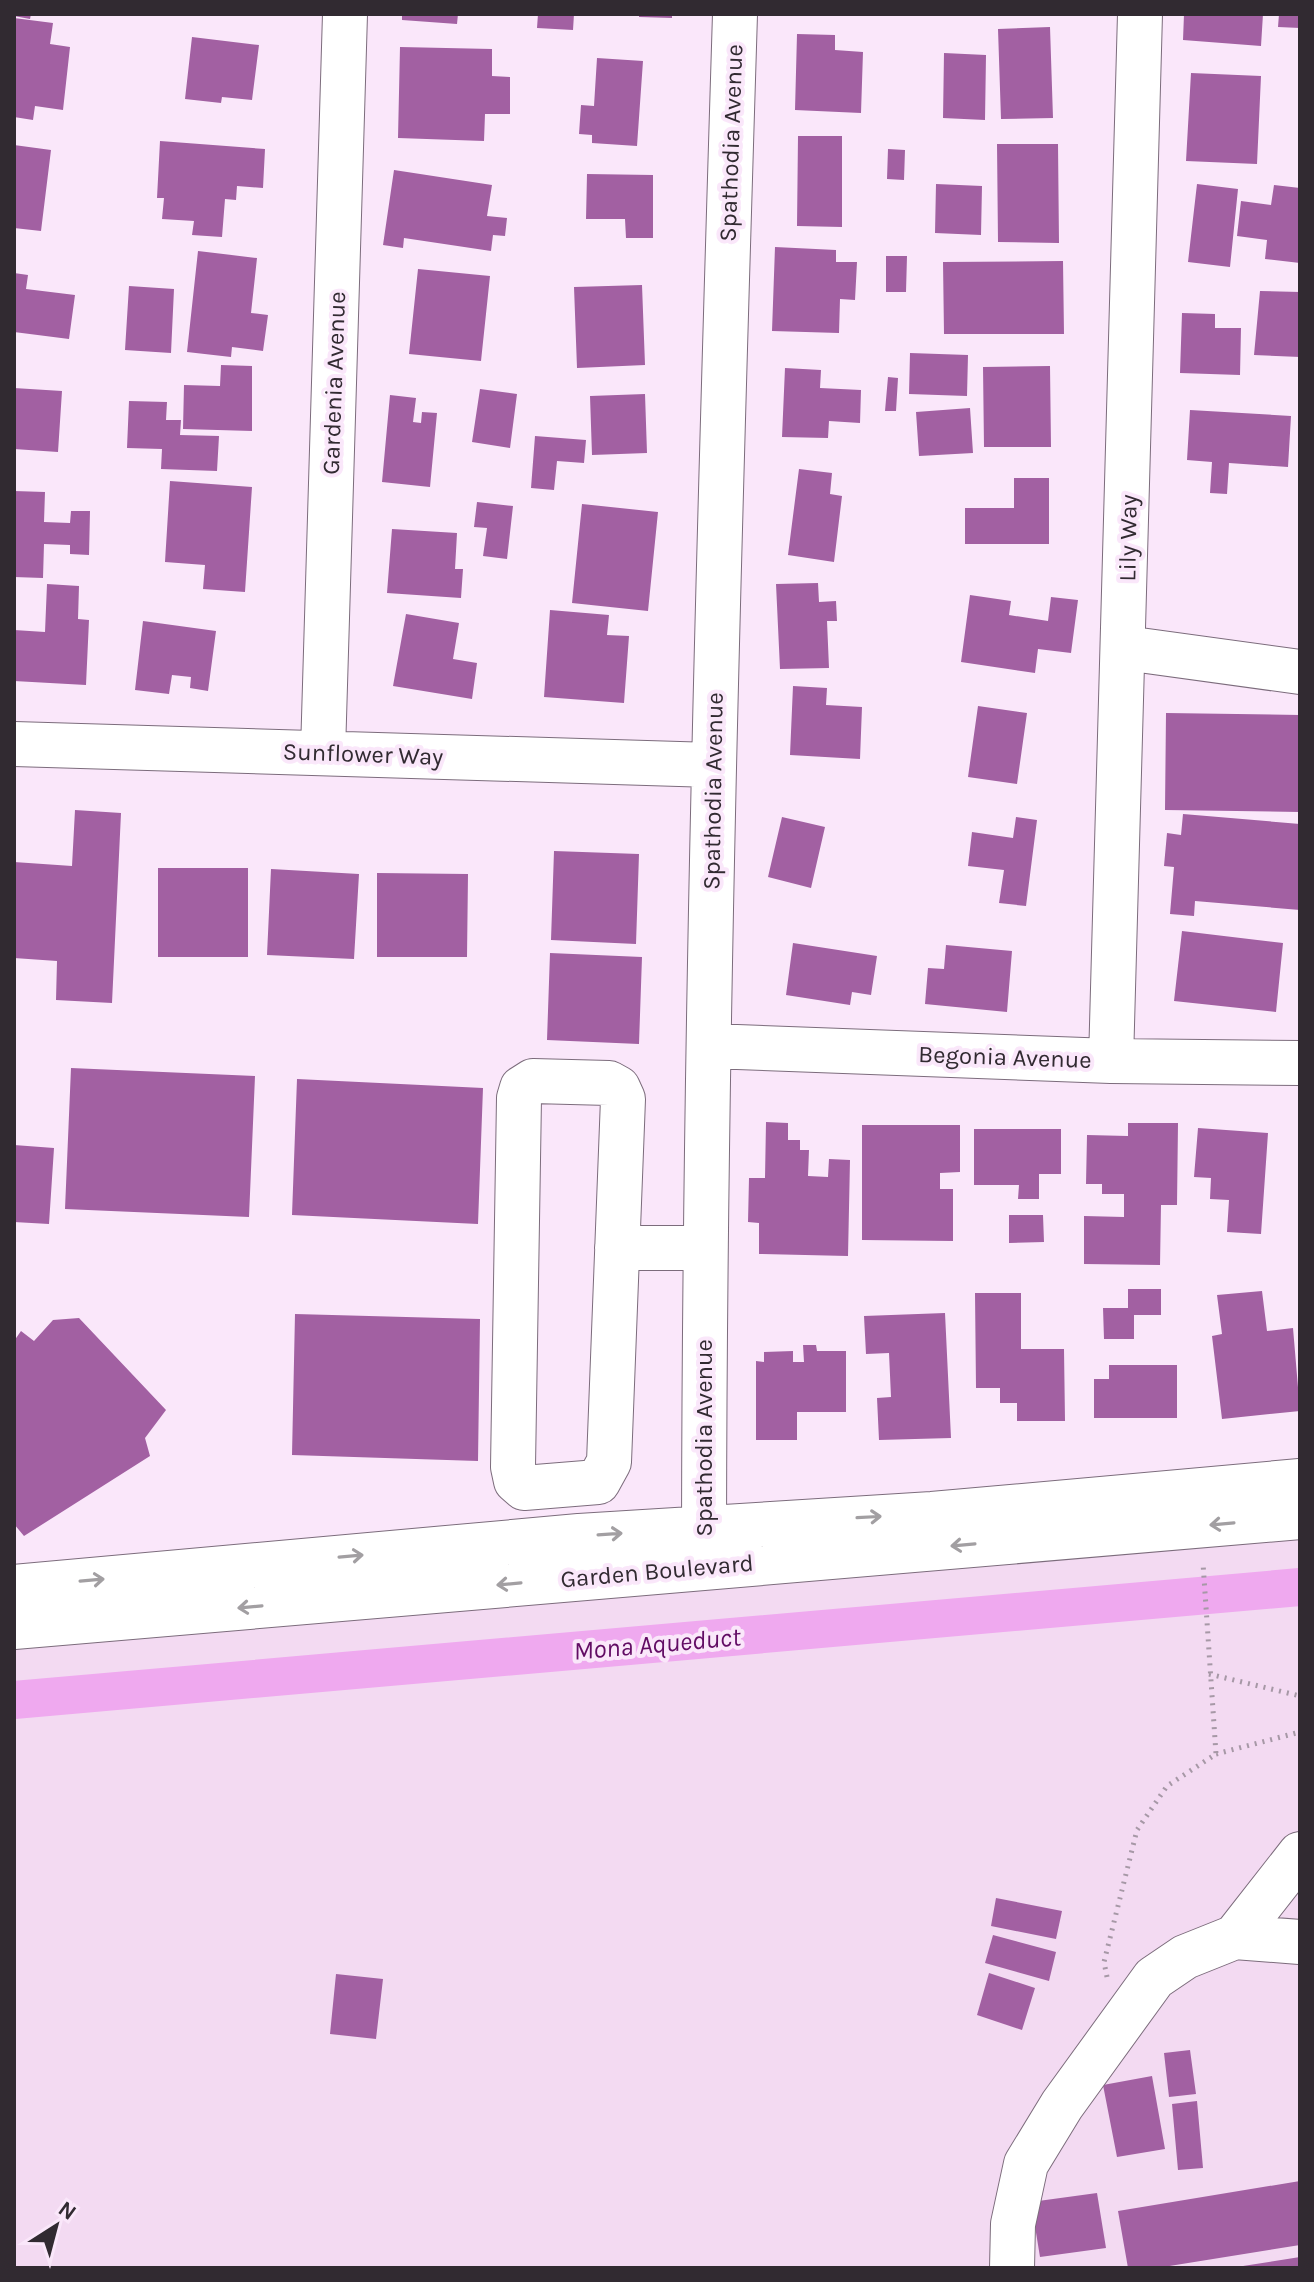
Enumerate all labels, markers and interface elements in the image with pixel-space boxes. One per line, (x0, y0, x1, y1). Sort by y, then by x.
street label: Spathodia Avenue (714, 44, 748, 242)
street label: Gardenia Avenue (317, 291, 351, 475)
street label: Lily Way (1113, 494, 1143, 582)
street label: Spathodia Avenue (697, 692, 729, 890)
street label: Sunflower Way (282, 737, 444, 771)
street label: Begonia Avenue (918, 1040, 1092, 1074)
street label: Spathodia Avenue (690, 1339, 718, 1537)
one-way arrow (855, 1510, 882, 1525)
one-way arrow (1209, 1517, 1236, 1532)
one-way arrow (596, 1526, 623, 1541)
one-way arrow (950, 1538, 977, 1553)
one-way arrow (337, 1548, 363, 1563)
street label: Garden Boulevard (559, 1549, 755, 1593)
one-way arrow (78, 1572, 105, 1587)
one-way arrow (496, 1577, 523, 1592)
one-way arrow (237, 1599, 264, 1614)
water label: Mona Aqueduct (572, 1621, 743, 1667)
north arrow (16, 2186, 96, 2266)
text: N (53, 2195, 81, 2226)

